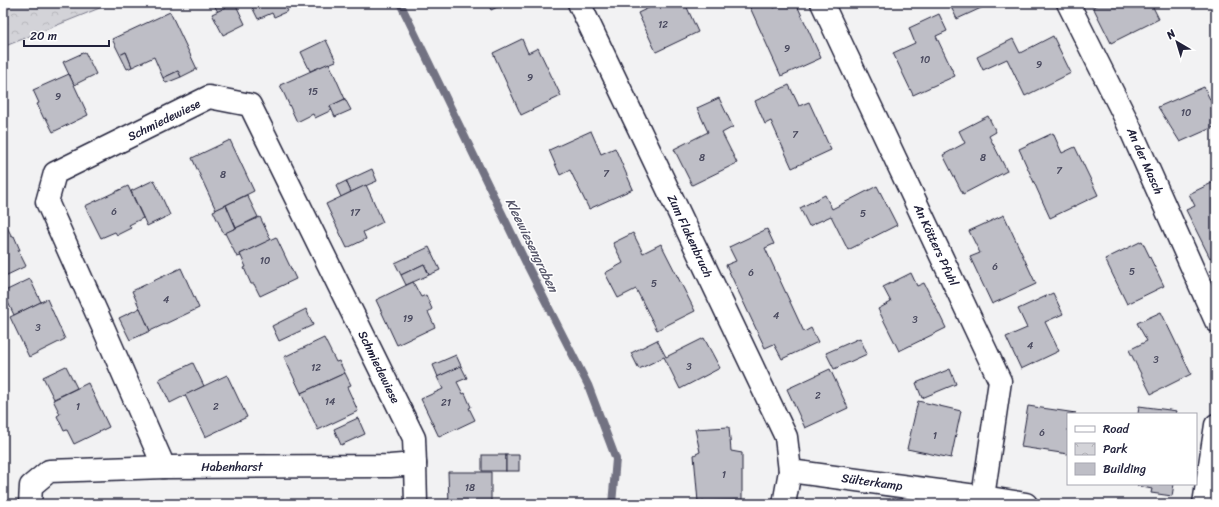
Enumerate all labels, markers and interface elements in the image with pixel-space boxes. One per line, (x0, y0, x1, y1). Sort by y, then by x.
house number: 12 (658, 16, 668, 34)
scale bar (24, 22, 109, 48)
north arrow (1157, 22, 1197, 62)
text: N (1162, 24, 1180, 45)
text: 20 m (30, 25, 57, 47)
house number: 9 (784, 40, 790, 58)
house number: 10 (920, 51, 930, 69)
house number: 9 (1036, 56, 1042, 74)
house number: 9 (527, 69, 533, 87)
house number: 15 (308, 83, 318, 101)
house number: 9 (55, 88, 61, 106)
street label: Schmiedewiese (124, 93, 205, 147)
house number: 10 (1181, 104, 1191, 122)
street label: An der Masch (1120, 123, 1170, 198)
house number: 7 (792, 126, 799, 144)
house number: 8 (699, 149, 705, 167)
house number: 8 (980, 149, 986, 167)
house number: 7 (1056, 162, 1063, 180)
house number: 7 (603, 165, 610, 183)
house number: 8 (220, 166, 226, 184)
street label: Zum Flakenbruch (661, 191, 719, 281)
water label: Kleewiesengraben (499, 194, 566, 298)
street label: An Kötters Pfuhl (907, 199, 965, 290)
house number: 6 (111, 203, 117, 221)
house number: 17 (350, 204, 361, 222)
house number: 5 (860, 205, 866, 223)
house number: 10 (260, 252, 270, 270)
house number: 6 (992, 258, 998, 276)
house number: 5 (1129, 263, 1135, 281)
house number: 6 (748, 264, 754, 282)
house number: 5 (651, 275, 657, 293)
house number: 4 (163, 291, 169, 309)
house number: 4 (773, 307, 779, 325)
house number: 19 (403, 310, 413, 328)
house number: 3 (912, 311, 918, 329)
house number: 3 (35, 319, 41, 337)
street label: Schmiedewiese (352, 327, 406, 408)
house number: 4 (1027, 337, 1033, 355)
house number: 3 (1153, 351, 1159, 369)
house number: 3 (686, 358, 692, 376)
house number: 12 (311, 359, 321, 377)
house number: 2 (815, 387, 821, 405)
house number: 14 (325, 393, 335, 411)
house number: 21 (441, 394, 451, 412)
house number: 1 (76, 398, 80, 416)
house number: 2 (213, 398, 219, 416)
legend (1067, 413, 1197, 485)
text: Road (1103, 418, 1130, 440)
house number: 6 (1039, 424, 1045, 442)
house number: 1 (933, 427, 937, 445)
text: Park (1103, 438, 1128, 460)
street label: Habenharst (201, 456, 264, 478)
text: Building (1103, 458, 1146, 480)
house number: 1 (722, 466, 726, 484)
street label: Sülterkamp (840, 467, 905, 497)
house number: 18 (465, 479, 475, 497)

